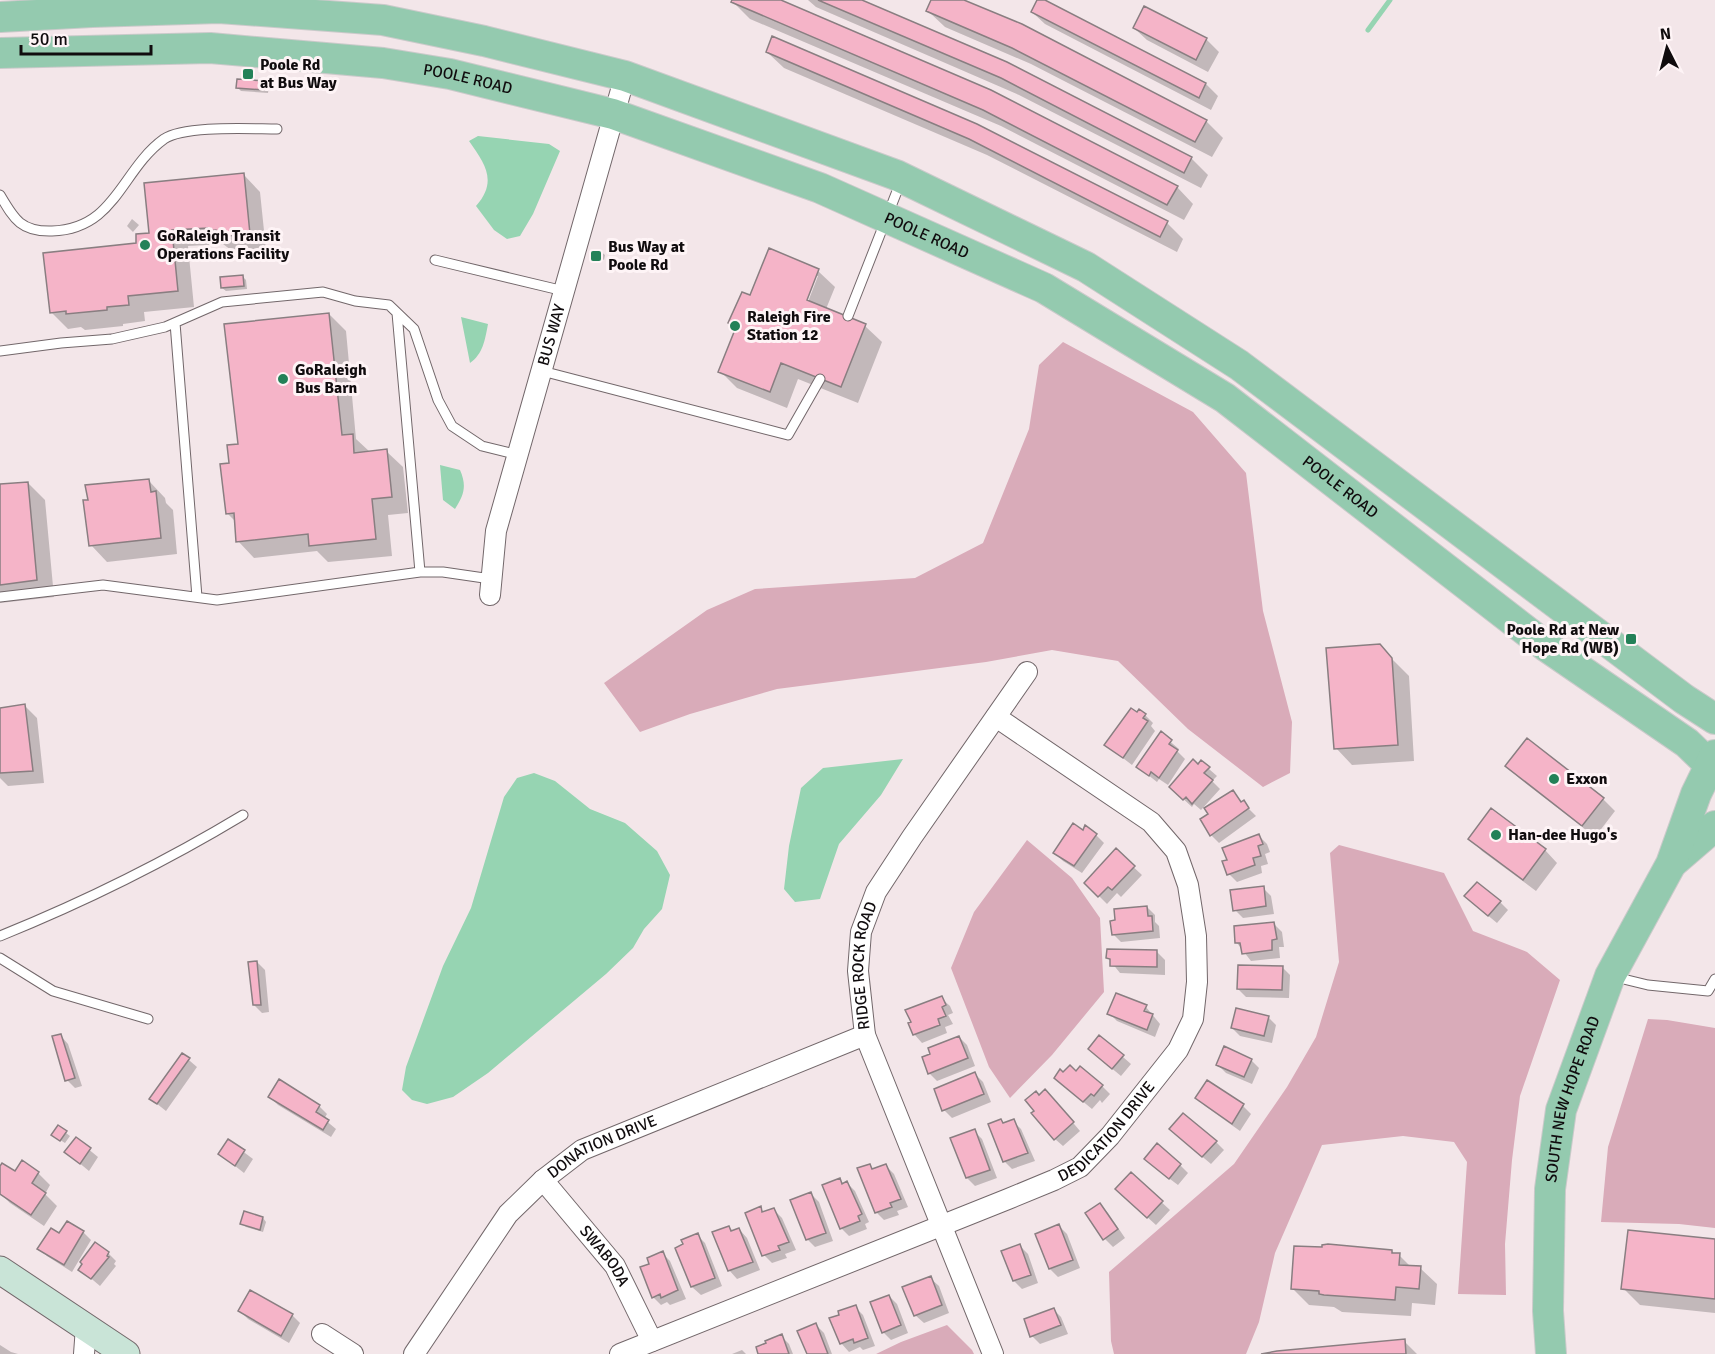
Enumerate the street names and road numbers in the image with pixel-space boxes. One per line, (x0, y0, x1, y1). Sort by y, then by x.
street label: POOLE ROAD (422, 60, 514, 99)
street label: POOLE ROAD (881, 208, 972, 263)
street label: BUS WAY (533, 302, 570, 368)
street label: POOLE ROAD (1298, 451, 1382, 523)
street label: RIDGE ROCK ROAD (848, 899, 882, 1031)
street label: SOUTH NEW HOPE ROAD (1541, 1013, 1604, 1184)
street label: DEDICATION DRIVE (1055, 1077, 1159, 1186)
street label: DONATION DRIVE (543, 1111, 660, 1183)
street label: SWABODA (575, 1221, 634, 1290)

